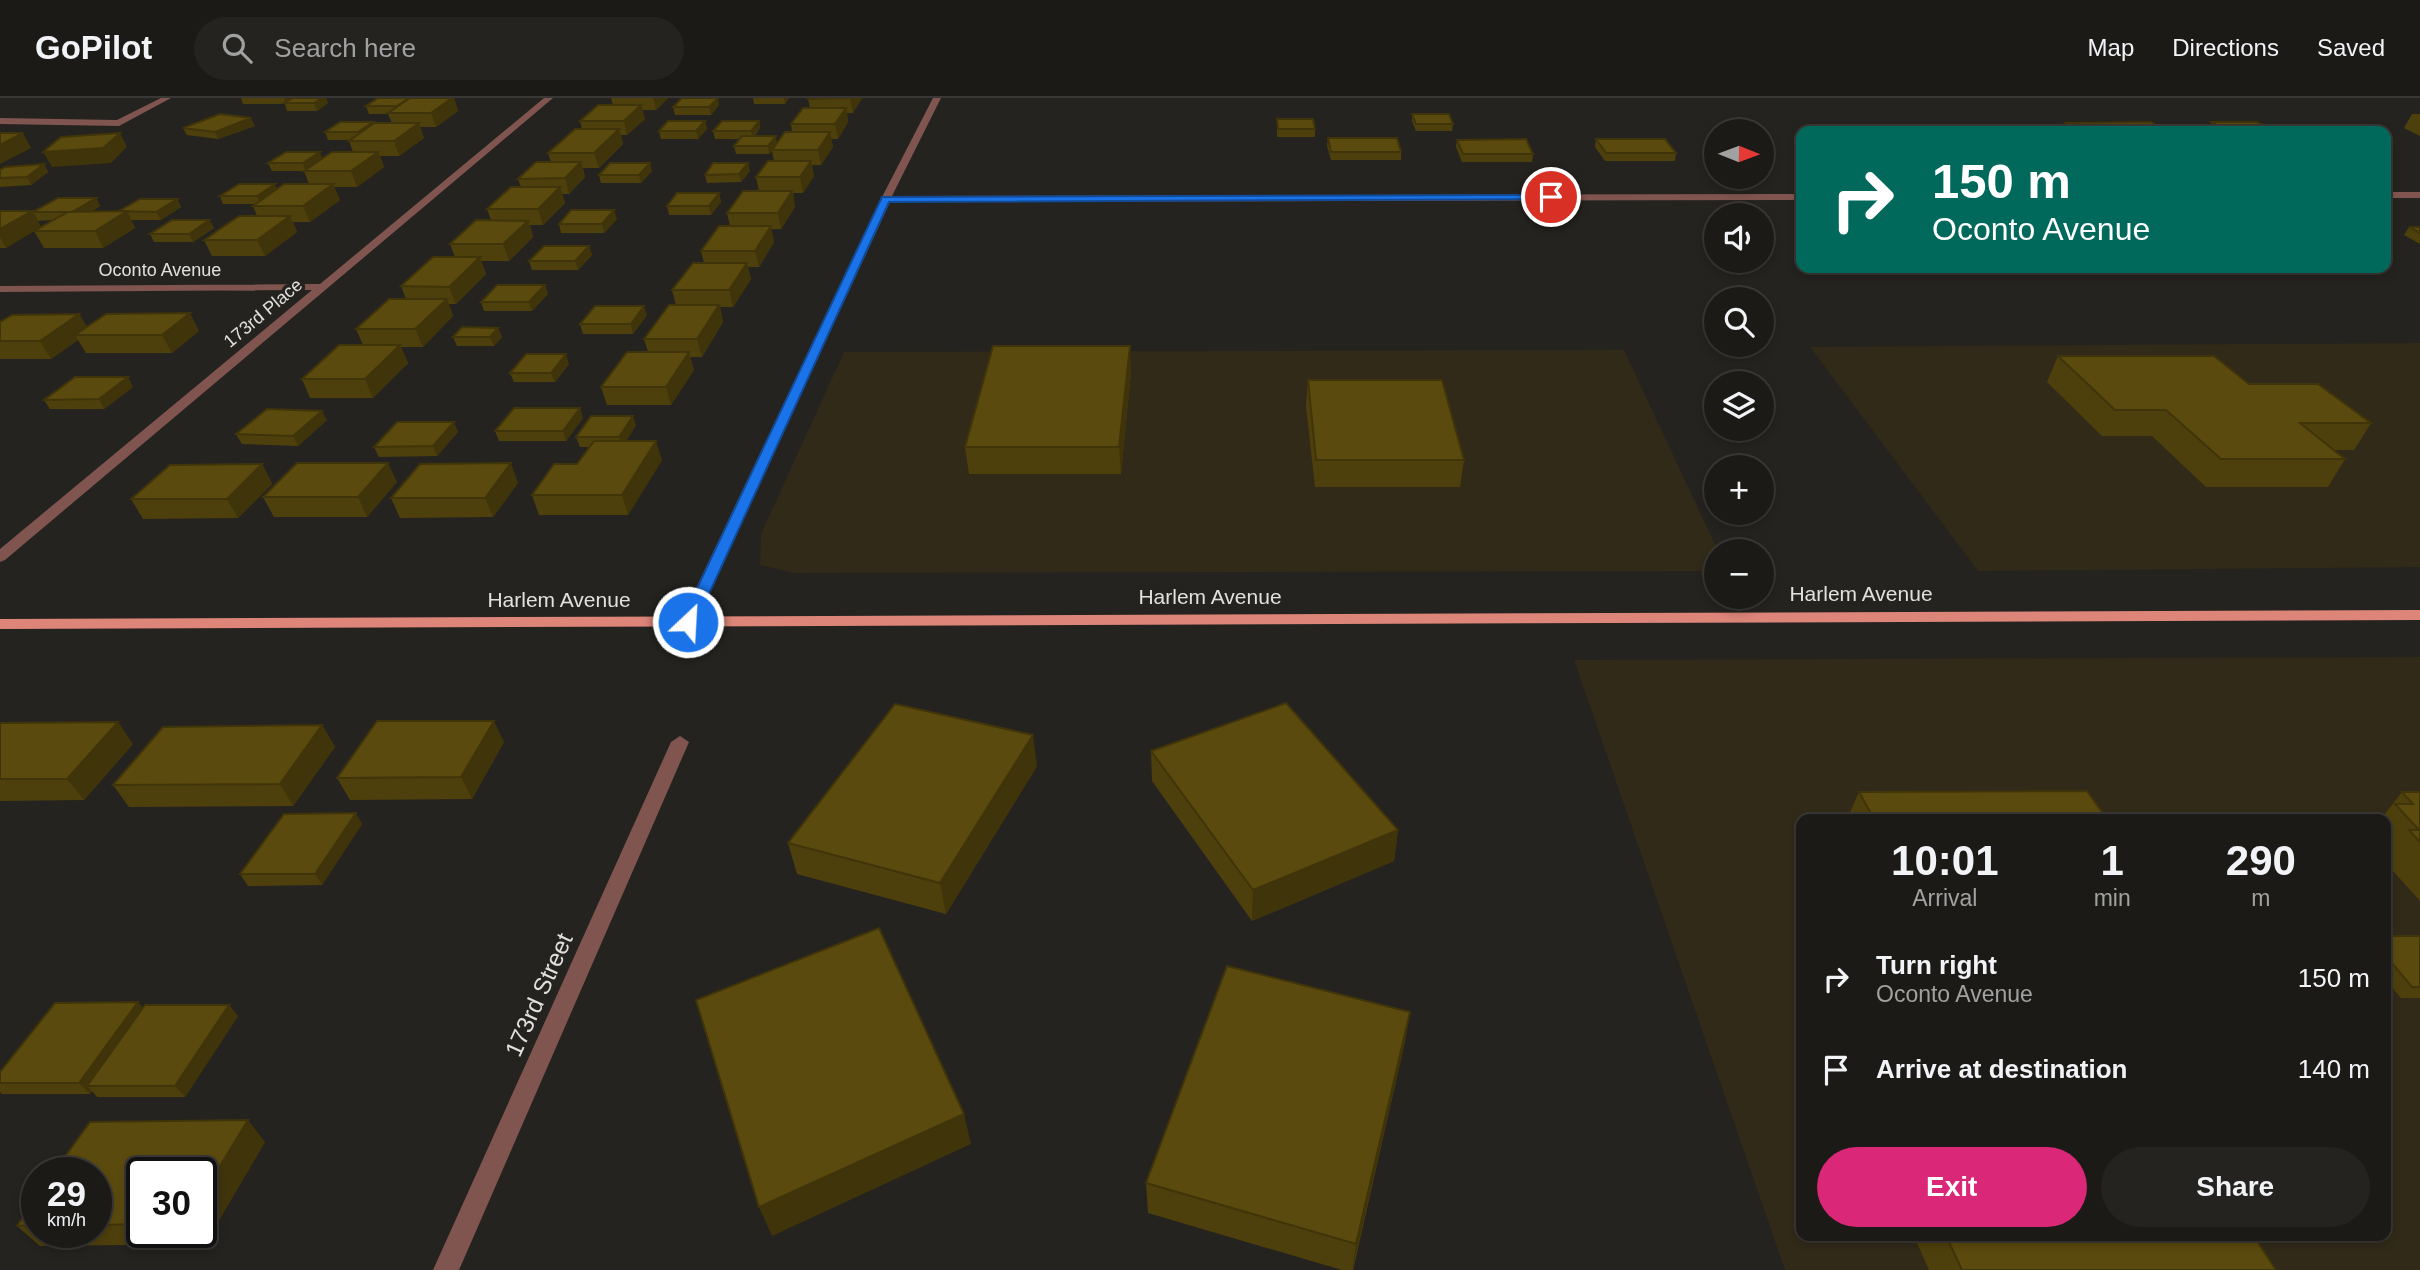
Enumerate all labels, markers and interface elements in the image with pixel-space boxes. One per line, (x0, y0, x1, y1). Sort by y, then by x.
search box (194, 17, 684, 80)
text: GoPilot (35, 29, 152, 66)
icon: search (218, 29, 256, 67)
text: Search here (274, 33, 416, 63)
text: Map (2088, 34, 2134, 61)
text: Directions (2172, 34, 2279, 61)
text: Saved (2317, 34, 2385, 61)
north arrow (1704, 119, 1774, 189)
map controls (1704, 119, 1774, 609)
icon: right (1817, 154, 1908, 245)
text: 150 m (1932, 154, 2071, 208)
pin (1521, 167, 1581, 227)
icon: arrive (1532, 178, 1570, 216)
button: sound (1704, 203, 1774, 273)
text: Oconto Avenue (1932, 211, 2150, 247)
street label: Oconto Avenue (99, 260, 221, 280)
street label: 173rd Place (220, 274, 306, 352)
button: search (1704, 287, 1774, 357)
button: layers (1704, 371, 1774, 441)
button: + (1704, 455, 1774, 525)
button: − (1704, 539, 1774, 609)
street label: Harlem Avenue (1789, 582, 1933, 605)
position arrow (651, 585, 725, 659)
street label: Harlem Avenue (1138, 585, 1282, 608)
street label: Harlem Avenue (487, 588, 631, 611)
text: 10:01 (1891, 837, 1999, 884)
text: 1 (2100, 837, 2124, 884)
text: 290 (2226, 837, 2296, 884)
text: Arrival (1912, 885, 1977, 911)
text: min (2094, 885, 2131, 911)
text: m (2251, 885, 2270, 911)
street label: 173rd Street (499, 929, 578, 1061)
text: Turn right (1876, 950, 1997, 980)
icon: right (1817, 960, 1855, 998)
text: 150 m (2298, 963, 2370, 993)
text: Oconto Avenue (1876, 981, 2033, 1007)
icon: arrive (1817, 1051, 1855, 1089)
text: Arrive at destination (1876, 1054, 2127, 1084)
text: 140 m (2298, 1054, 2370, 1084)
button: Exit (1817, 1147, 2087, 1227)
button: Share (2101, 1147, 2370, 1227)
speed limit sign: 30 (126, 1157, 217, 1248)
text: 29 (47, 1174, 86, 1213)
text: km/h (47, 1210, 86, 1230)

